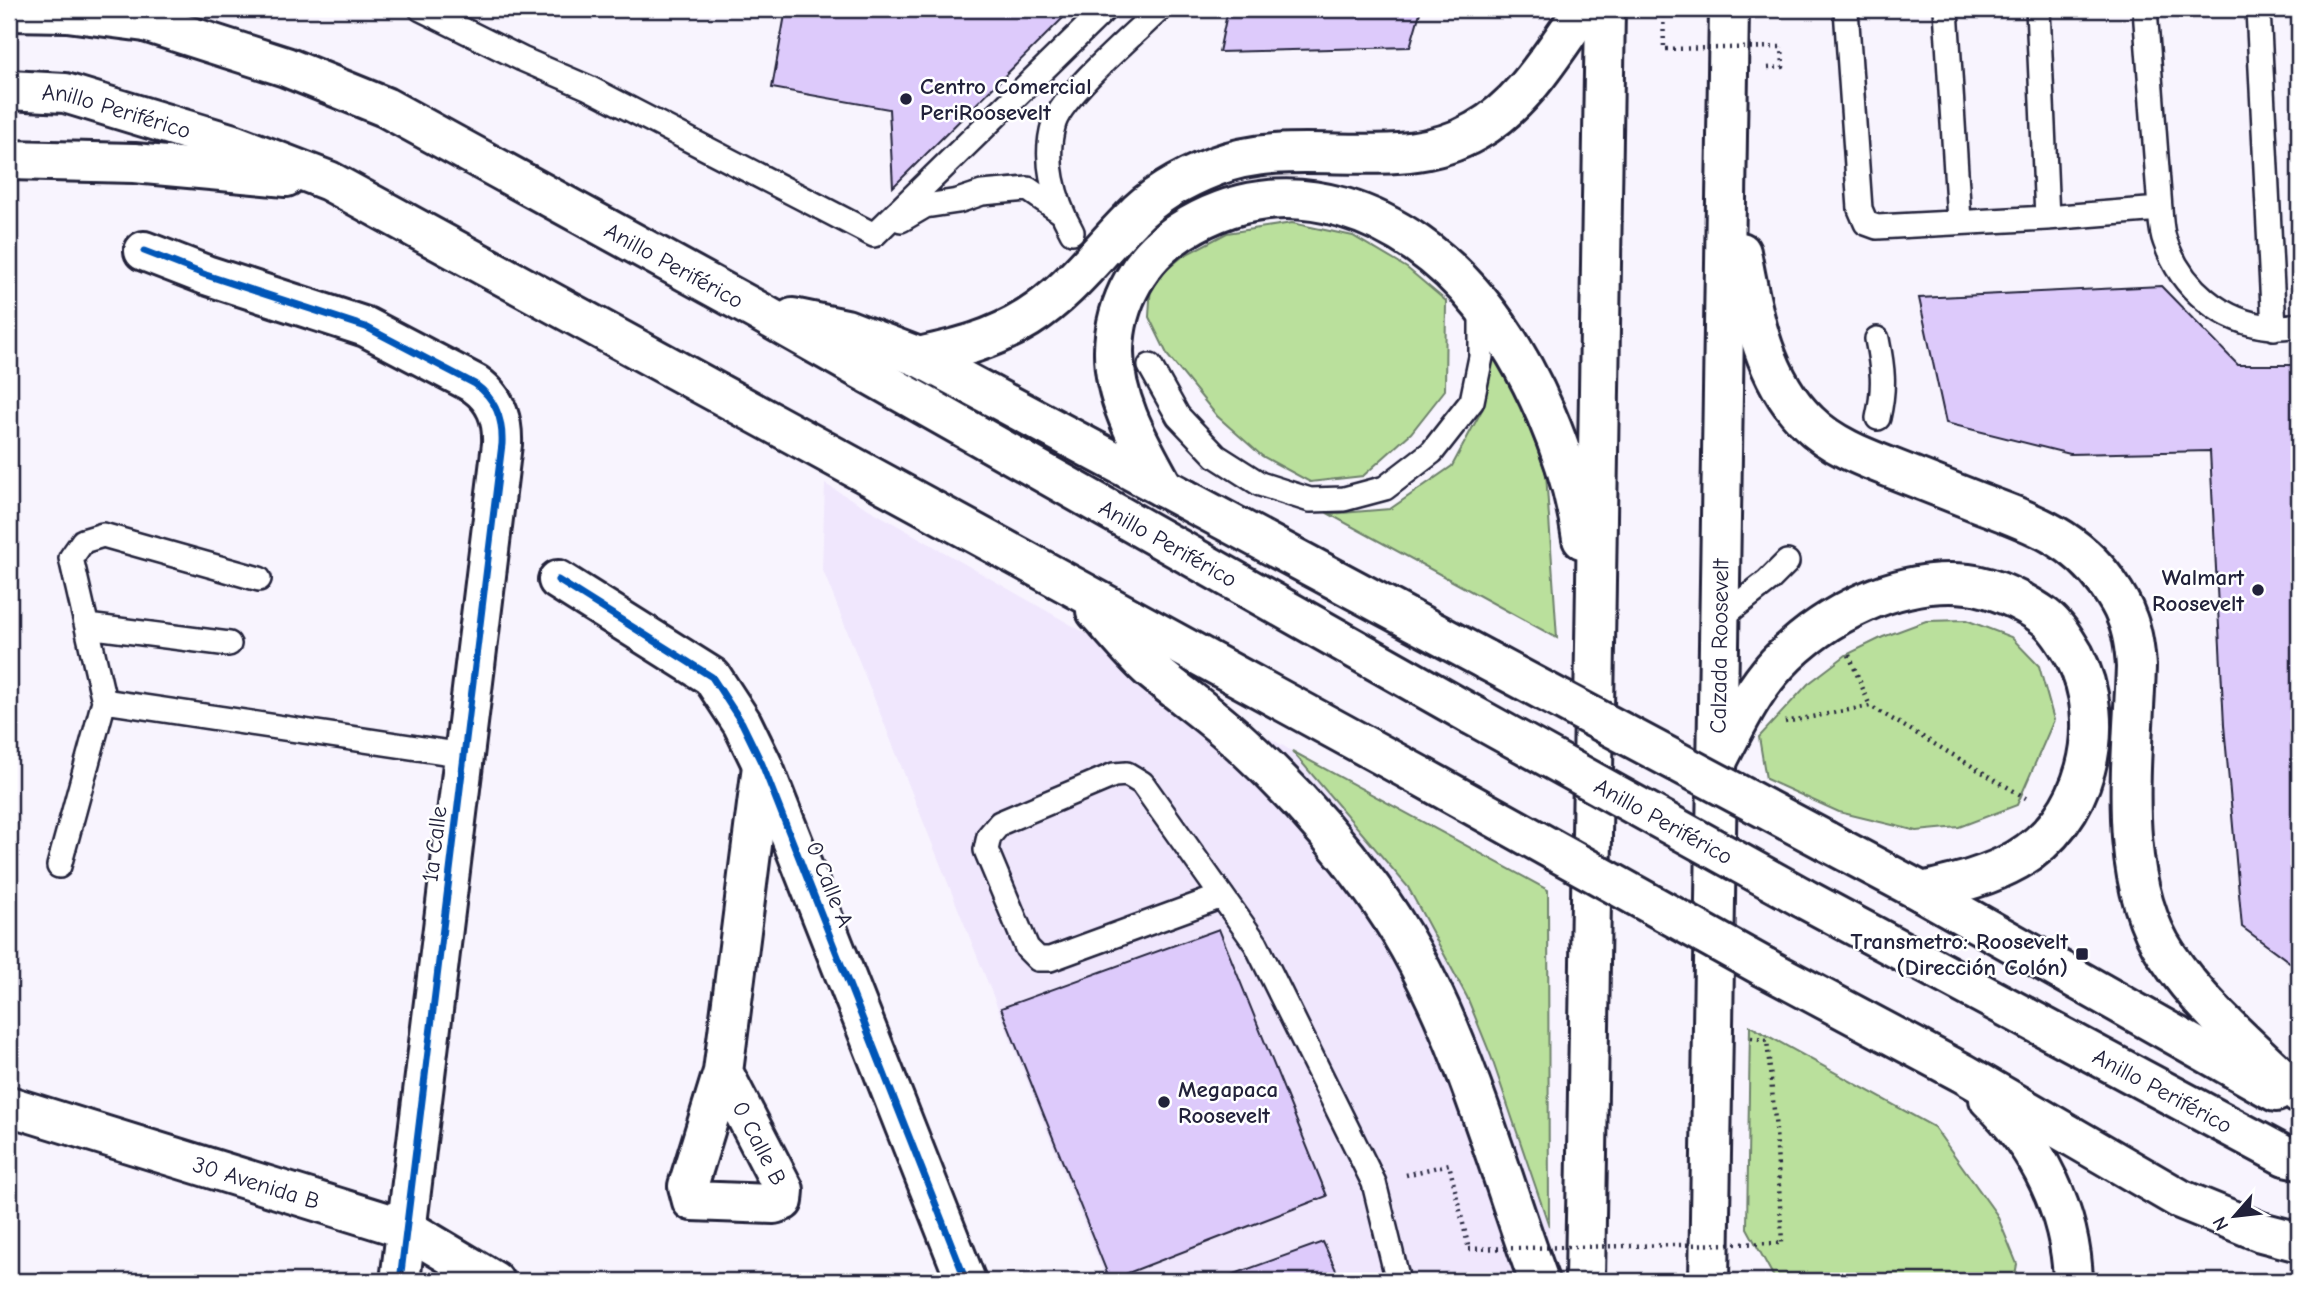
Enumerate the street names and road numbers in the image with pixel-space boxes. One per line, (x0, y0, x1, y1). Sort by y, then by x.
street label: Anillo Periférico (41, 79, 194, 144)
street label: Anillo Periférico (600, 217, 748, 314)
street label: Anillo Periférico (1094, 494, 1242, 593)
street label: Calzada Roosevelt (1705, 557, 1734, 734)
street label: Anillo Periférico (1589, 772, 1737, 870)
street label: 1a Calle (416, 805, 453, 884)
street label: 0 Calle A (800, 837, 859, 931)
street label: Anillo Periférico (2088, 1043, 2237, 1139)
street label: 0 Calle B (726, 1097, 792, 1190)
street label: 30 Avenida B (190, 1151, 323, 1215)

